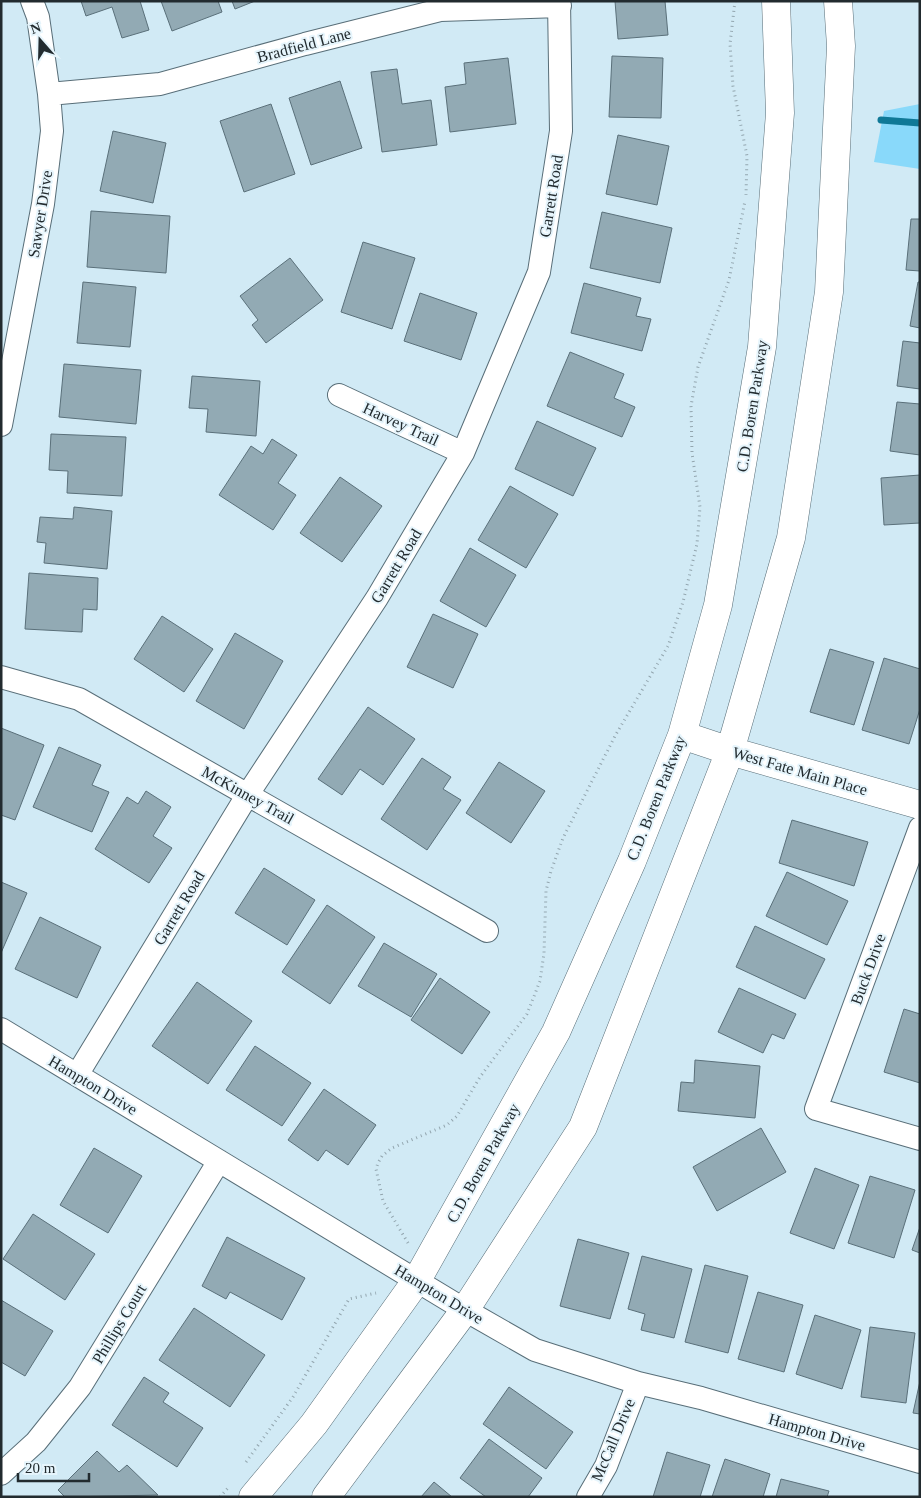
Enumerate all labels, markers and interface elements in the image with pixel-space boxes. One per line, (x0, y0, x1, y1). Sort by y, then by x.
north arrow (15, 15, 65, 65)
text: N (28, 19, 43, 37)
street label: Bradfield Lane (255, 24, 353, 66)
street label: Garrett Road (536, 154, 566, 238)
street label: Sawyer Drive (25, 169, 56, 259)
street label: C.D. Boren Parkway (733, 339, 772, 473)
street label: Harvey Trail (360, 399, 442, 450)
street label: Garrett Road (367, 526, 425, 606)
street label: C.D. Boren Parkway (623, 733, 690, 863)
street label: West Fate Main Place (731, 744, 869, 798)
street label: McKinney Trail (198, 763, 298, 828)
street label: Garrett Road (150, 868, 208, 948)
street label: Buck Drive (847, 931, 889, 1007)
street label: Hampton Drive (45, 1052, 140, 1119)
street label: C.D. Boren Parkway (443, 1101, 524, 1226)
street label: Hampton Drive (391, 1261, 486, 1328)
street label: Phillips Court (89, 1281, 150, 1367)
street label: McCall Drive (588, 1396, 638, 1484)
street label: Hampton Drive (766, 1410, 867, 1455)
scale bar (18, 1450, 89, 1482)
text: 20 m (25, 1460, 56, 1476)

